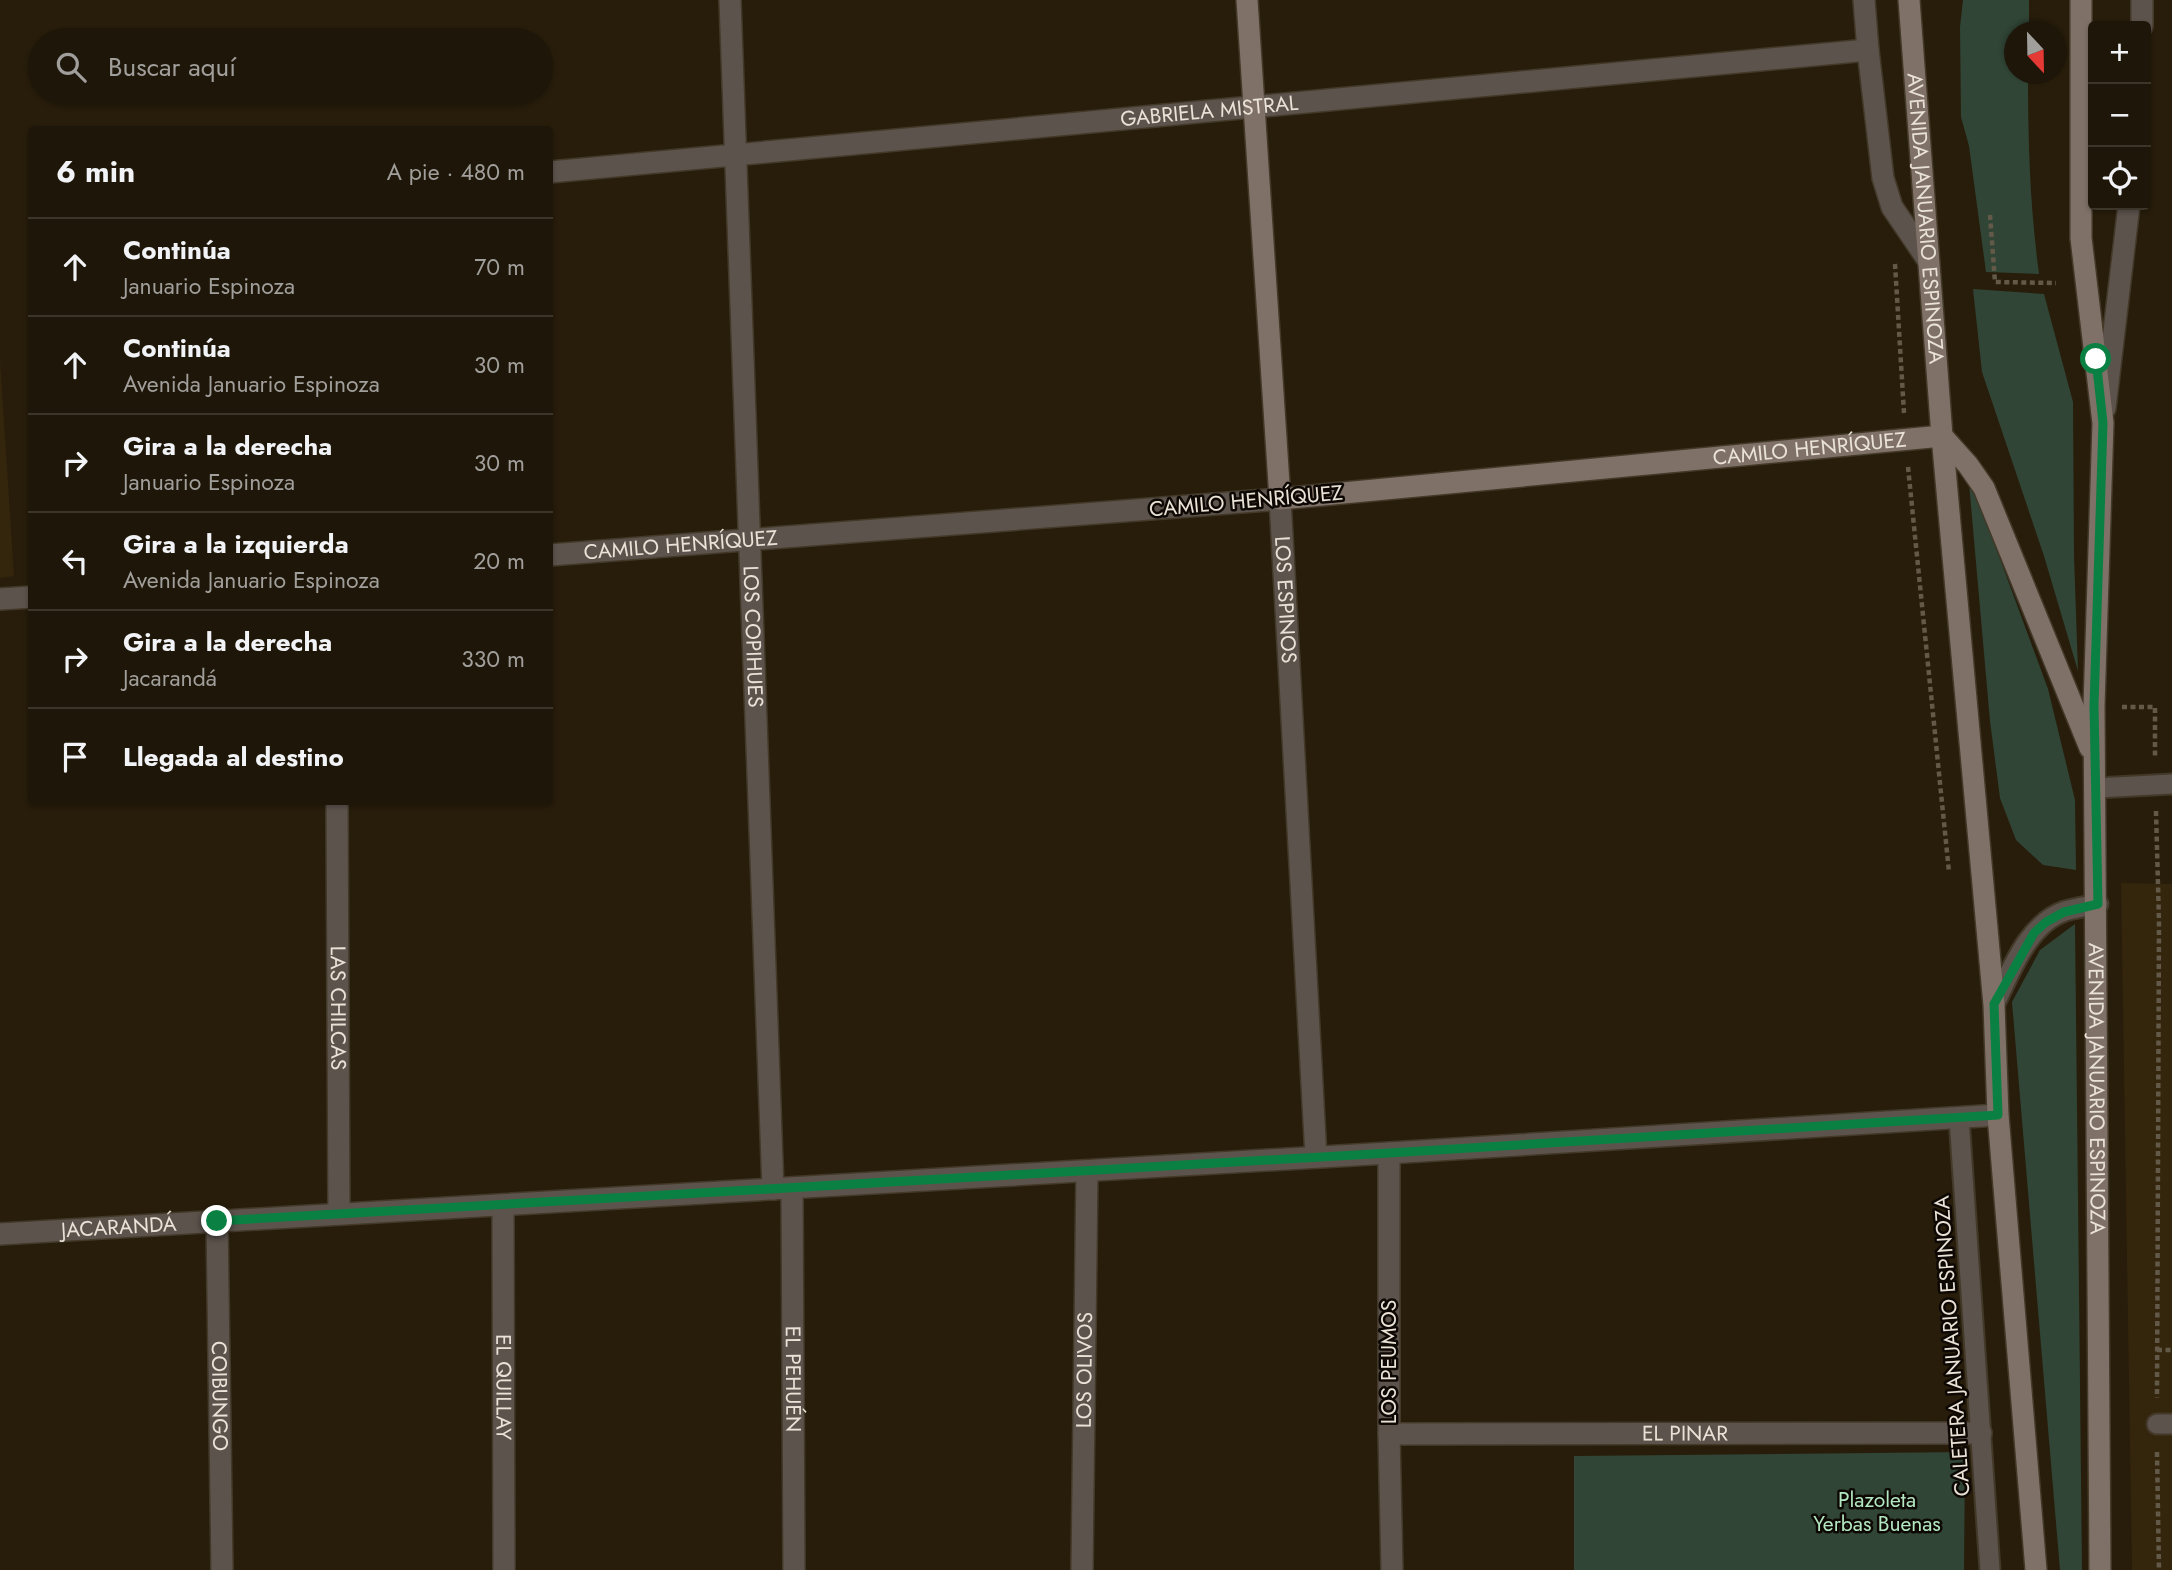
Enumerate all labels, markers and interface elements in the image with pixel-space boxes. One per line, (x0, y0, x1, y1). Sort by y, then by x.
north arrow (2004, 21, 2067, 84)
map controls (2088, 21, 2151, 210)
button: + (2088, 21, 2151, 84)
search box (28, 28, 553, 105)
icon: search (52, 48, 90, 86)
text: Buscar aquí (108, 48, 236, 86)
street label: AVENIDA JANUARIO ESPINOZA (1900, 72, 1952, 365)
button: − (2088, 84, 2151, 147)
street label: GABRIELA MISTRAL (1119, 88, 1300, 134)
button: locate (2088, 147, 2151, 210)
text: 6 min (56, 150, 135, 193)
text: A pie · 480 m (387, 155, 525, 189)
text: Continúa (123, 231, 231, 269)
icon: ahead (56, 248, 94, 286)
text: 70 m (474, 250, 525, 284)
text: Januario Espinoza (123, 269, 295, 303)
text: Continúa (123, 329, 231, 367)
route start (2080, 343, 2111, 374)
icon: ahead (56, 346, 94, 384)
text: 30 m (474, 348, 525, 382)
text: Avenida Januario Espinoza (123, 367, 380, 401)
street label: CAMILO HENRÍQUEZ (1711, 424, 1908, 473)
text: Gira a la derecha (123, 427, 332, 465)
icon: right (56, 444, 94, 482)
text: 30 m (474, 446, 525, 480)
text: Januario Espinoza (123, 465, 295, 499)
street label: CAMILO HENRÍQUEZ (1148, 478, 1345, 524)
street label: CAMILO HENRÍQUEZ (583, 523, 779, 567)
text: Gira a la izquierda (123, 525, 349, 563)
street label: LOS ESPINOS (1267, 535, 1304, 664)
icon: left (56, 542, 94, 580)
text: 20 m (473, 544, 525, 578)
text: Avenida Januario Espinoza (123, 563, 380, 597)
street label: LOS COPIHUES (735, 565, 771, 708)
text: Gira a la derecha (123, 623, 332, 661)
icon: right (56, 640, 94, 678)
text: 330 m (461, 642, 525, 676)
text: Jacarandá (123, 661, 217, 695)
icon: arrive (56, 738, 94, 776)
text: Llegada al destino (123, 738, 344, 776)
street label: AVENIDA JANUARIO ESPINOZA (2081, 943, 2113, 1235)
street label: LAS CHILCAS (323, 946, 353, 1070)
street label: CALETERA JANUARIO ESPINOZA (1927, 1194, 1977, 1497)
route end (201, 1205, 232, 1236)
street label: JACARANDÁ (57, 1209, 178, 1246)
street label: LOS PEUMOS (1374, 1300, 1404, 1424)
street label: LOS OLIVOS (1069, 1312, 1100, 1428)
street label: EL PEHUÉN (778, 1326, 808, 1432)
street label: EL QUILLAY (488, 1334, 519, 1440)
street label: COIBUNGO (204, 1341, 235, 1451)
street label: EL PINAR (1642, 1418, 1728, 1449)
park label: Plazoleta Yerbas Buenas (1813, 1485, 1941, 1539)

